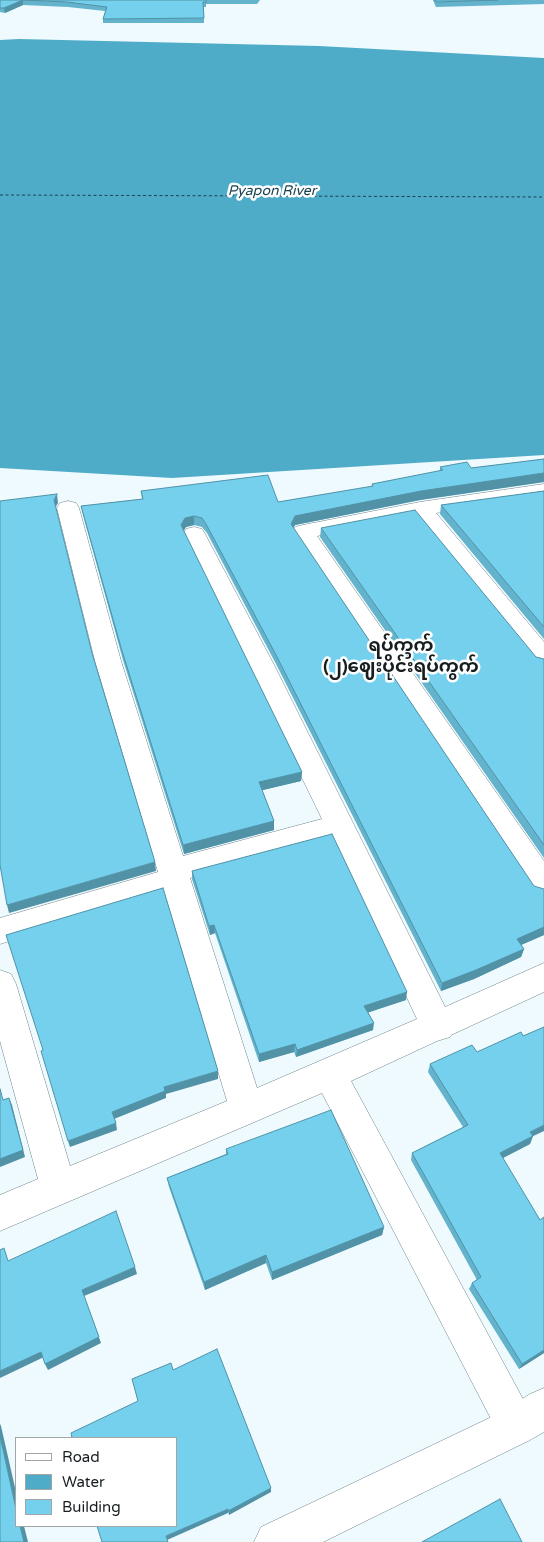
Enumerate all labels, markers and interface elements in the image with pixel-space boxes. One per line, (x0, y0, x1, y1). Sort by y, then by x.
water label: Pyapon River (228, 183, 316, 199)
district label: ရပ်ကွက် (၂)ဈေးပိုင်းရပ်ကွက် (323, 635, 479, 678)
legend (15, 1437, 178, 1527)
text: Road (62, 1448, 100, 1466)
text: Water (62, 1473, 105, 1491)
text: Building (62, 1498, 121, 1516)

